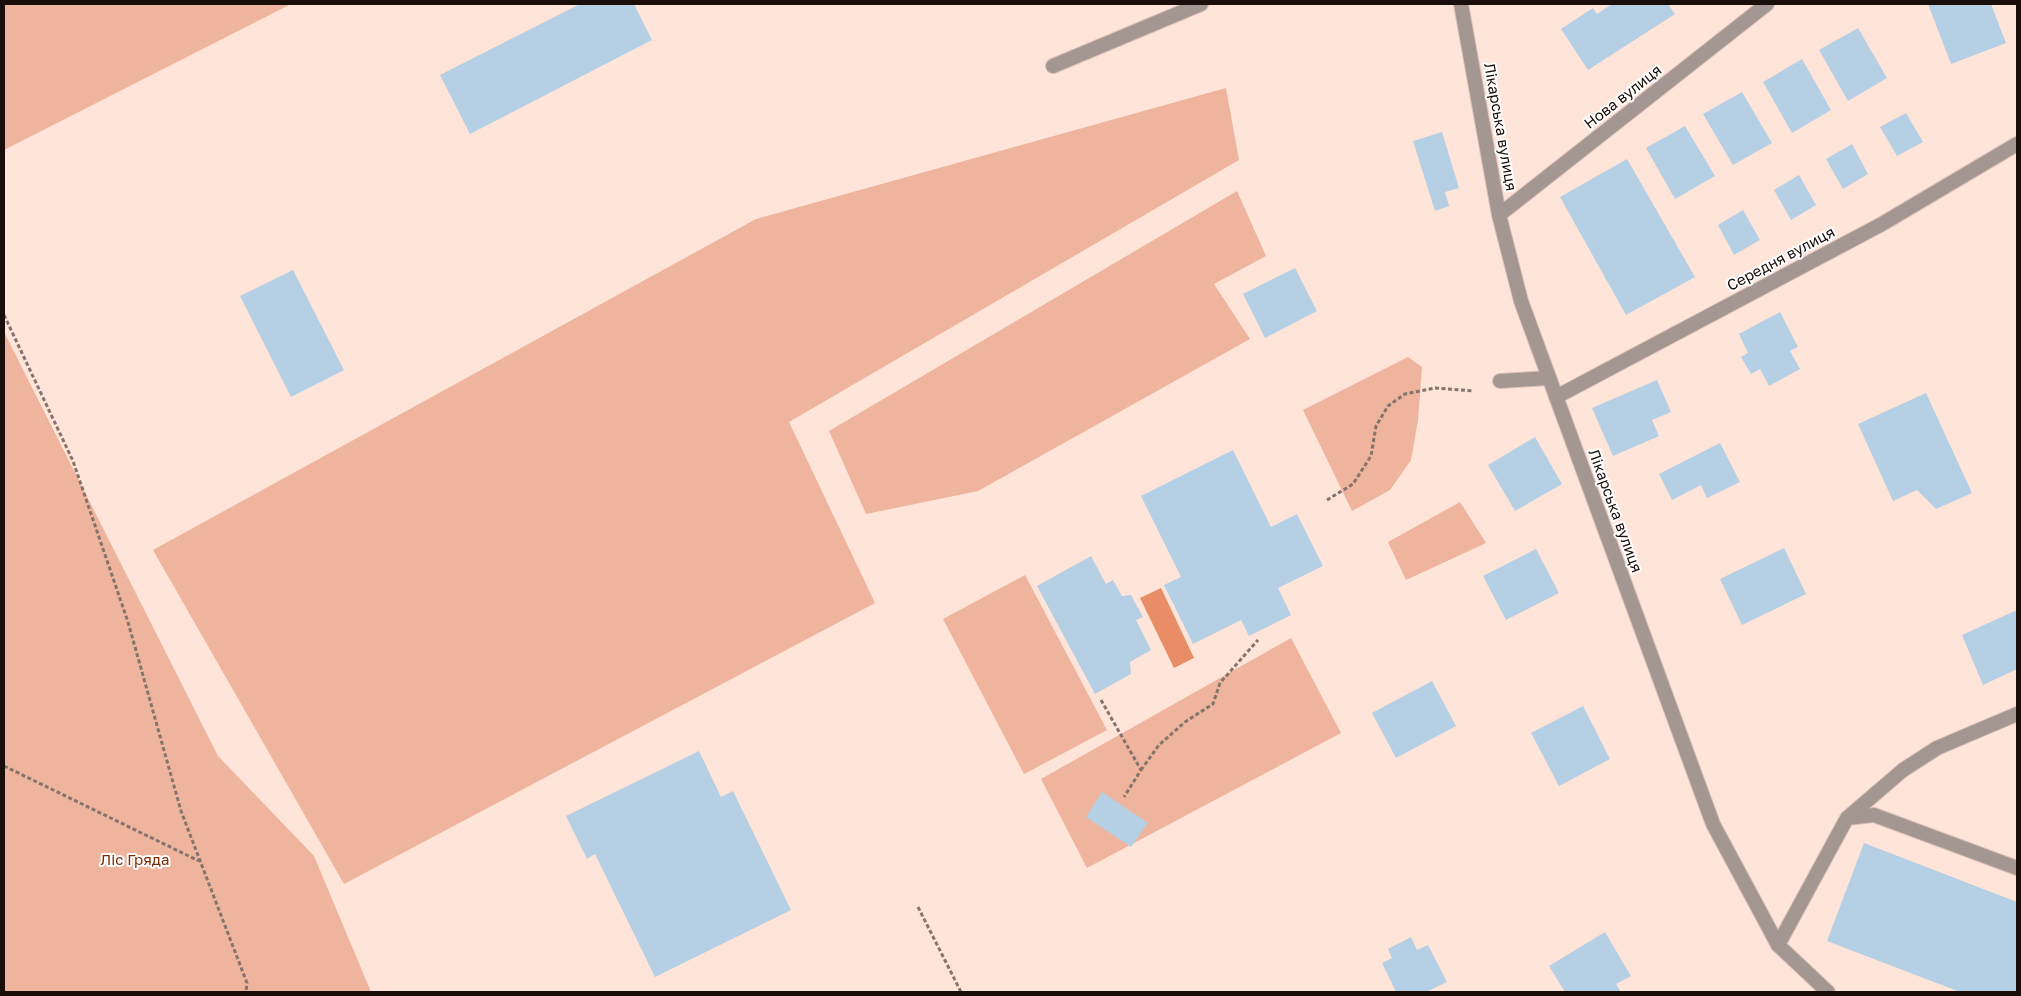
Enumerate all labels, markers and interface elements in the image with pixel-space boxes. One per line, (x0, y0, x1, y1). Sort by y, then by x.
street label: Лікарська вулиця (1480, 61, 1520, 193)
street label: Нова вулиця (1581, 61, 1665, 133)
street label: Середня вулиця (1724, 223, 1838, 295)
street label: Лікарська вулиця (1584, 447, 1646, 575)
park label: Ліс Гряда (101, 851, 169, 869)

